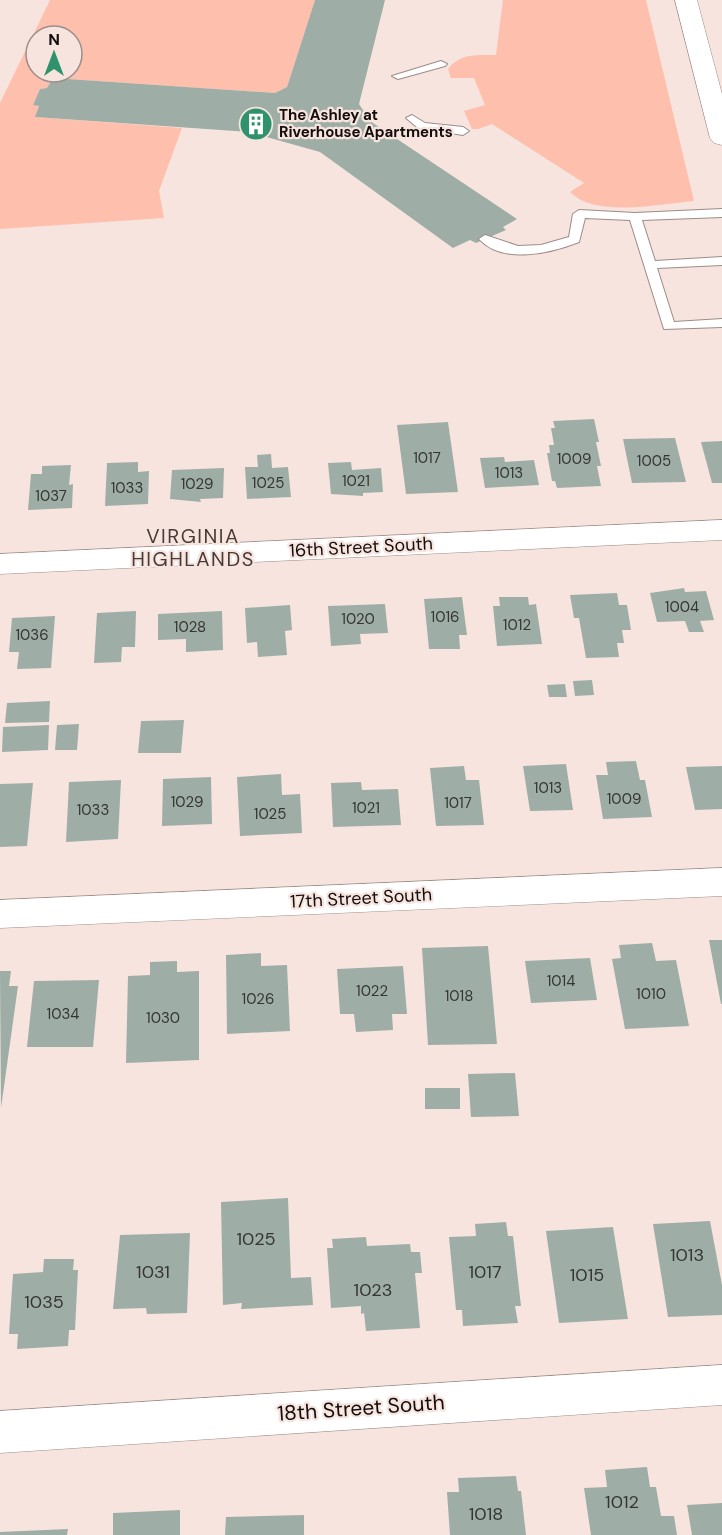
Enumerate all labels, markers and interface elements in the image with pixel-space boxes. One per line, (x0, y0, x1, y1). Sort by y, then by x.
north arrow (24, 24, 84, 84)
text: N (48, 29, 60, 50)
place label: The Ashley at Riverhouse Apartments (279, 105, 453, 142)
building icon: The Ashley at Riverhouse Apartments (238, 106, 274, 142)
house number: 1017 (413, 448, 441, 468)
house number: 1009 (557, 449, 591, 469)
house number: 1005 (637, 451, 671, 471)
house number: 1013 (495, 463, 523, 483)
house number: 1021 (342, 471, 370, 491)
house number: 1025 (252, 473, 284, 493)
house number: 1029 (181, 474, 213, 494)
house number: 1033 (111, 478, 143, 498)
house number: 1037 (35, 486, 67, 506)
district label: VIRGINIA HIGHLANDS (131, 523, 255, 572)
street label: 16th Street South (289, 531, 433, 563)
house number: 1004 (665, 597, 699, 617)
house number: 1016 (430, 607, 460, 627)
house number: 1020 (341, 609, 375, 629)
house number: 1012 (503, 615, 531, 635)
house number: 1028 (174, 617, 206, 637)
house number: 1036 (15, 625, 49, 645)
house number: 1013 (534, 778, 562, 798)
house number: 1009 (607, 789, 641, 809)
house number: 1029 (171, 792, 203, 812)
house number: 1017 (444, 793, 472, 813)
house number: 1021 (352, 798, 380, 818)
house number: 1033 (77, 800, 109, 820)
house number: 1025 (254, 804, 286, 824)
street label: 17th Street South (289, 882, 433, 914)
house number: 1014 (547, 971, 575, 991)
house number: 1022 (356, 981, 388, 1001)
house number: 1010 (636, 984, 666, 1004)
house number: 1018 (445, 986, 473, 1006)
house number: 1026 (242, 989, 274, 1009)
house number: 1034 (47, 1004, 79, 1024)
house number: 1030 (146, 1008, 180, 1028)
house number: 1025 (236, 1227, 276, 1251)
house number: 1013 (670, 1243, 704, 1267)
house number: 1031 (136, 1260, 170, 1284)
house number: 1017 (468, 1260, 502, 1284)
house number: 1015 (570, 1263, 604, 1287)
house number: 1023 (354, 1278, 392, 1302)
house number: 1035 (24, 1290, 64, 1314)
street label: 18th Street South (277, 1388, 445, 1428)
house number: 1012 (605, 1490, 639, 1514)
house number: 1018 (469, 1502, 503, 1526)

